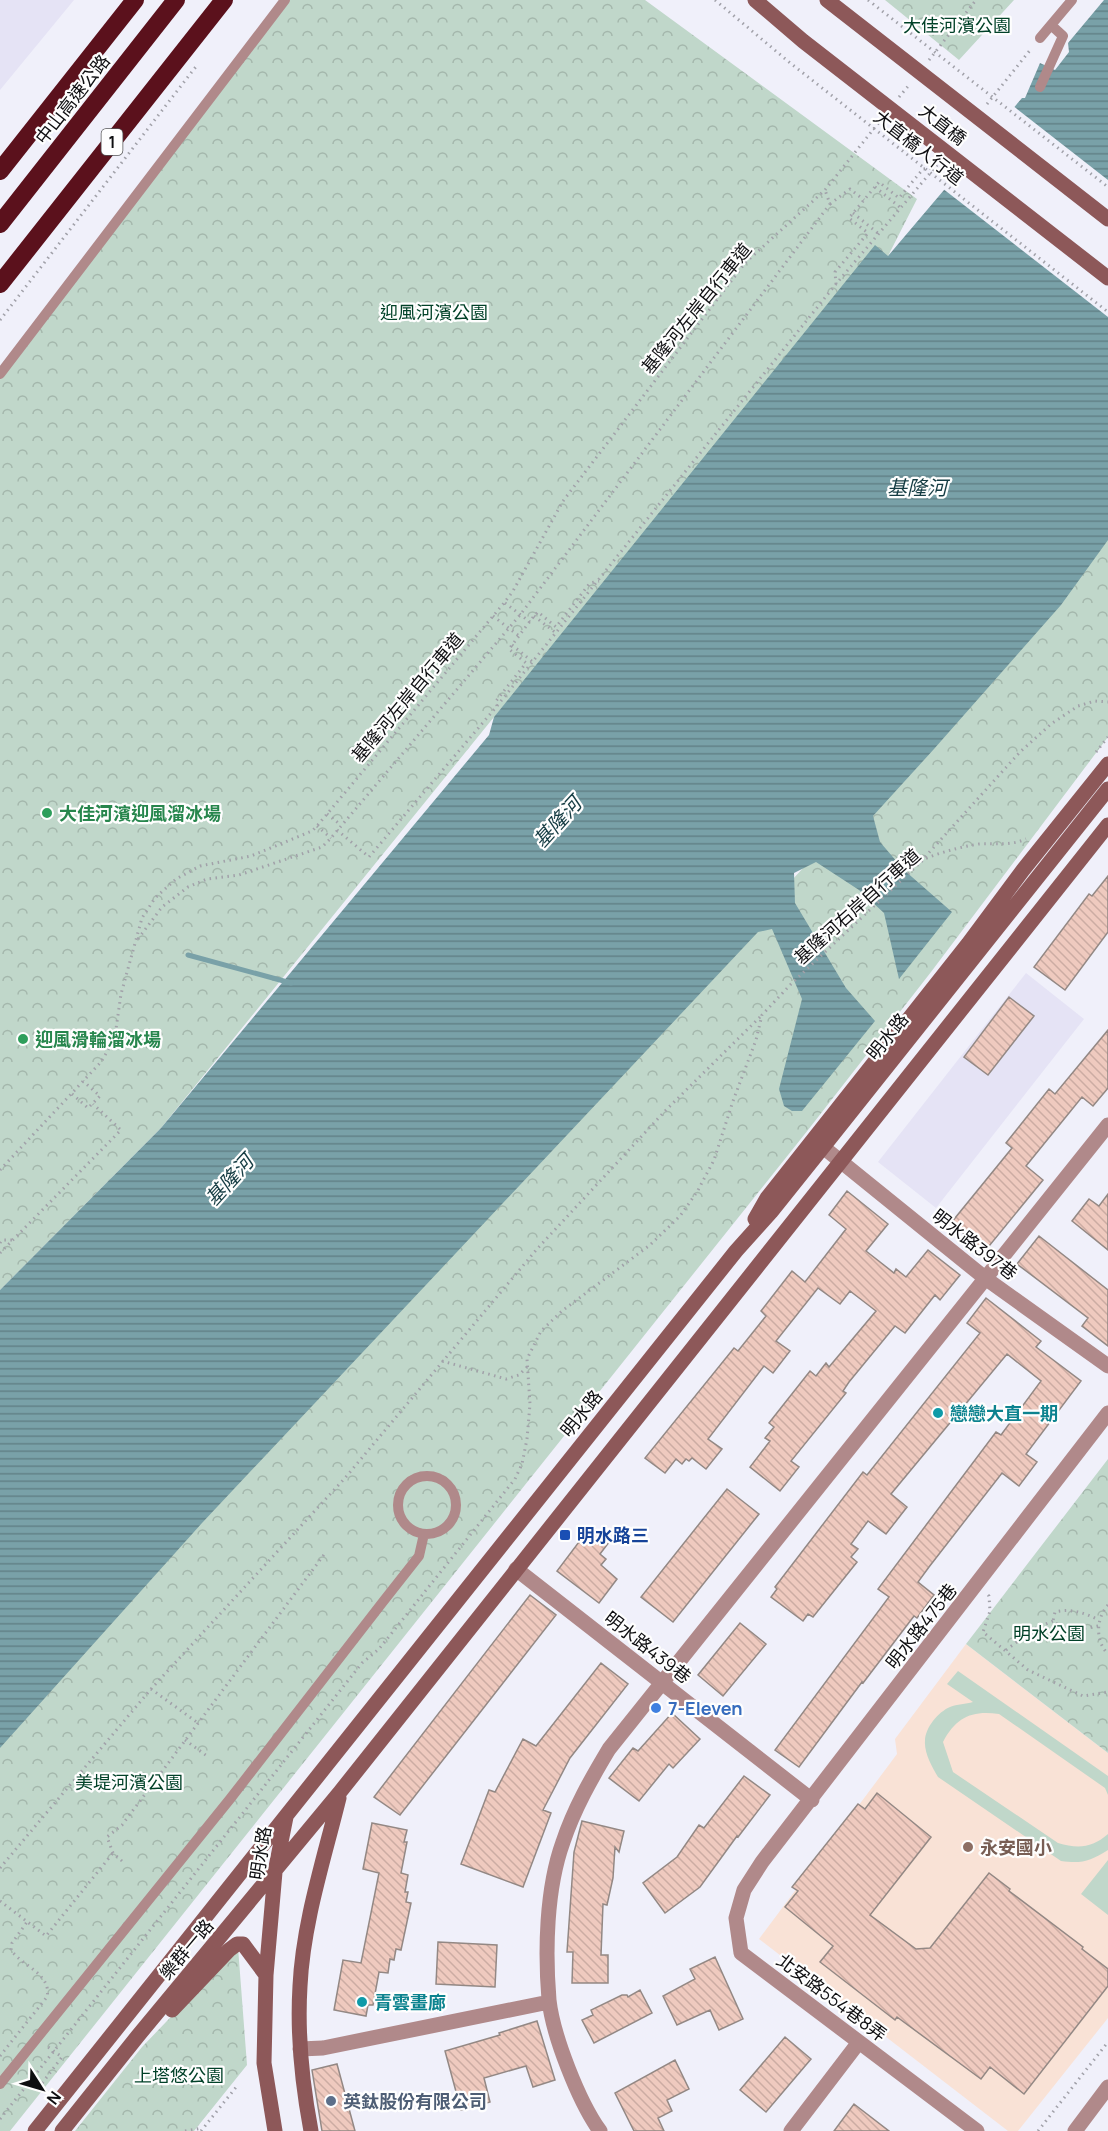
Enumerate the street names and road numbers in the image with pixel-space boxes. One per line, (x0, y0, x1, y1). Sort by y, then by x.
street label: 中山高速公路 (29, 49, 115, 149)
street label: 大直橋 (914, 98, 972, 150)
street label: 大直橋人行道 (869, 104, 969, 190)
road number: 1 (102, 129, 122, 155)
street label: 基隆河左岸自行車道 (636, 237, 756, 379)
street label: 基隆河左岸自行車道 (346, 627, 468, 767)
street label: 基隆河右岸自行車道 (789, 843, 925, 969)
street label: 明水路 (861, 1007, 913, 1065)
street label: 明水路397巷 (927, 1203, 1023, 1285)
street label: 明水路 (555, 1384, 607, 1442)
street label: 明水路475巷 (880, 1578, 962, 1674)
street label: 明水路439巷 (600, 1606, 696, 1688)
street label: 明水路 (244, 1824, 276, 1882)
street label: 樂群一路 (154, 1914, 218, 1984)
street label: 北安路554巷8弄 (772, 1948, 892, 2046)

